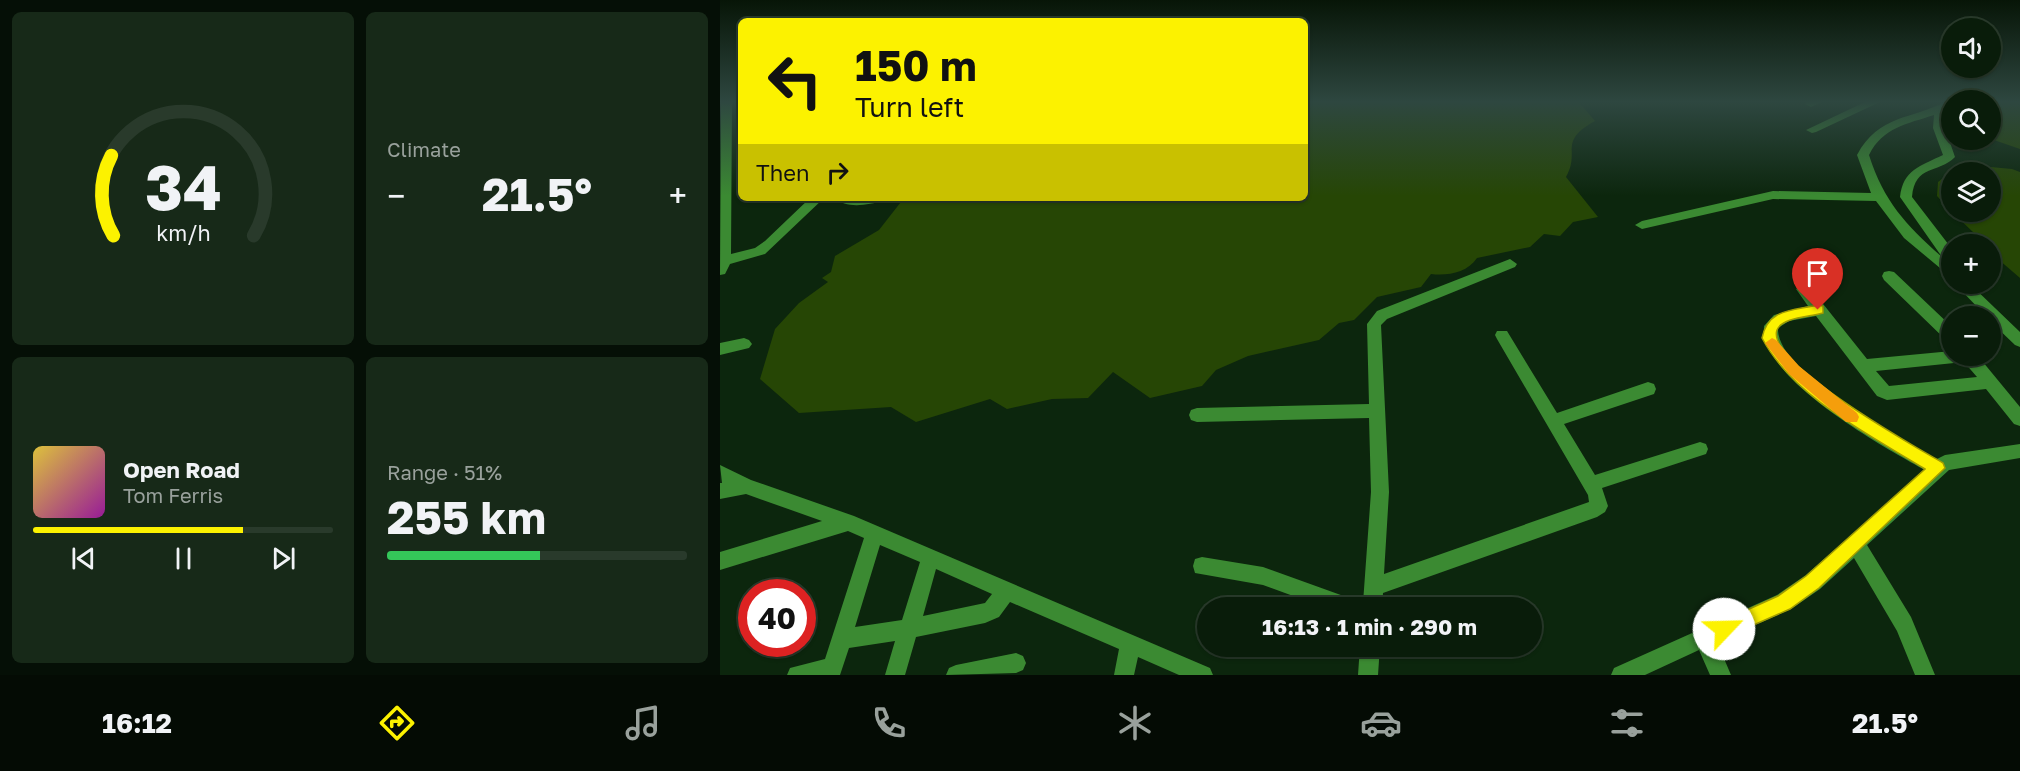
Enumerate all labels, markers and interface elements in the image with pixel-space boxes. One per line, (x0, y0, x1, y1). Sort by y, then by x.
map controls (1941, 18, 2001, 366)
button: sound (1941, 18, 2001, 78)
text: 150 m (855, 40, 977, 90)
icon: left (756, 42, 834, 120)
button: search (1941, 90, 2001, 150)
text: Turn left (855, 91, 964, 123)
text: Climate (387, 137, 461, 161)
text: 34 (144, 149, 222, 224)
icon: right (821, 156, 854, 189)
text: Then (756, 159, 809, 186)
button: layers (1941, 162, 2001, 222)
text: 21.5° (482, 167, 592, 221)
text: − (387, 176, 405, 215)
text: + (669, 176, 687, 215)
text: km/h (156, 220, 210, 246)
button: + (1941, 234, 2001, 294)
pin (1792, 248, 1843, 310)
icon: arrive (1801, 257, 1834, 290)
button: − (1941, 306, 2001, 366)
text: Open Road (123, 456, 240, 483)
text: Range · 51% (387, 460, 502, 484)
text: Tom Ferris (123, 483, 223, 507)
text: 255 km (387, 490, 546, 544)
icon: previous (67, 542, 100, 575)
icon: pause (167, 542, 200, 575)
icon: next (267, 542, 300, 575)
speed limit sign: 40 (738, 579, 816, 657)
position arrow (1692, 597, 1756, 661)
text: 16:13 · 1 min · 290 m (1262, 613, 1477, 640)
icon: directions (376, 702, 418, 744)
icon: music (622, 702, 664, 744)
icon: phone (868, 702, 910, 744)
icon: climate (1114, 702, 1156, 744)
icon: car (1360, 702, 1402, 744)
icon: filters (1606, 702, 1648, 744)
text: 16:12 (102, 707, 172, 739)
text: 21.5° (1852, 707, 1918, 739)

